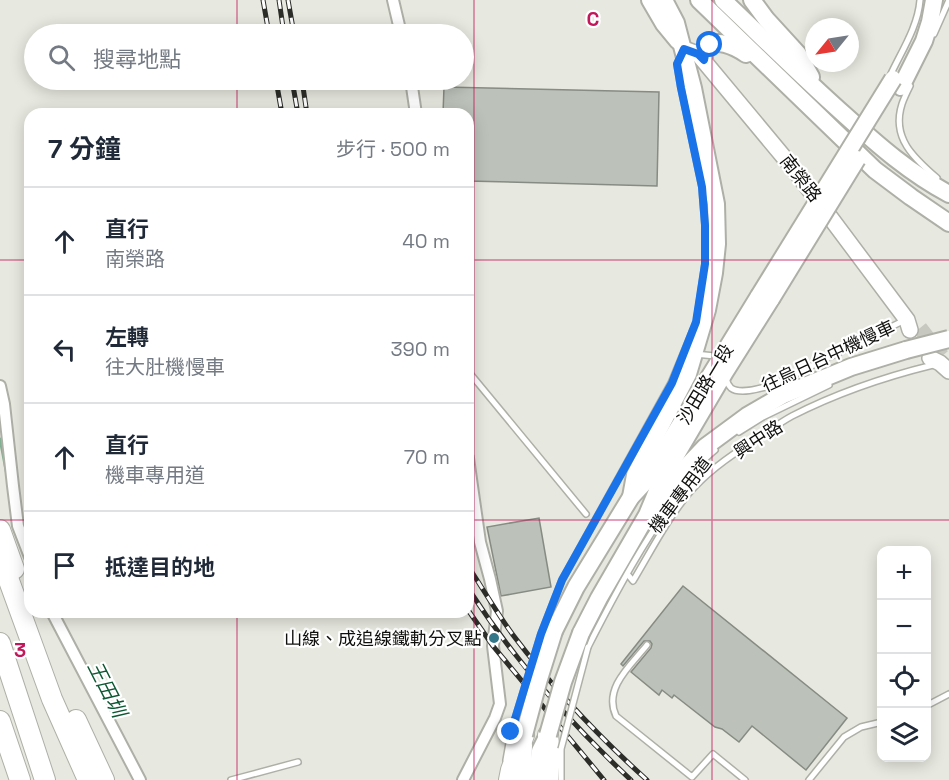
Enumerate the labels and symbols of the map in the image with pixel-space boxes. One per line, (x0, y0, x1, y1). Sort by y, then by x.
text: C (587, 6, 600, 32)
north arrow (805, 18, 859, 72)
route start (696, 31, 722, 57)
street label: 南榮路 (775, 150, 827, 206)
street label: 往烏日台中機慢車 (758, 315, 898, 397)
street label: 沙田路一段 (672, 340, 738, 428)
street label: 興中路 (729, 415, 787, 463)
street label: 機車專用道 (644, 452, 716, 538)
place label: 山線、成追線鐵軌分叉點 (284, 627, 482, 650)
marker: 山線、成追線鐵軌分叉點 (487, 631, 501, 645)
text: 3 (14, 637, 26, 663)
water label: 王田圳 (82, 656, 134, 724)
route end (497, 718, 523, 744)

